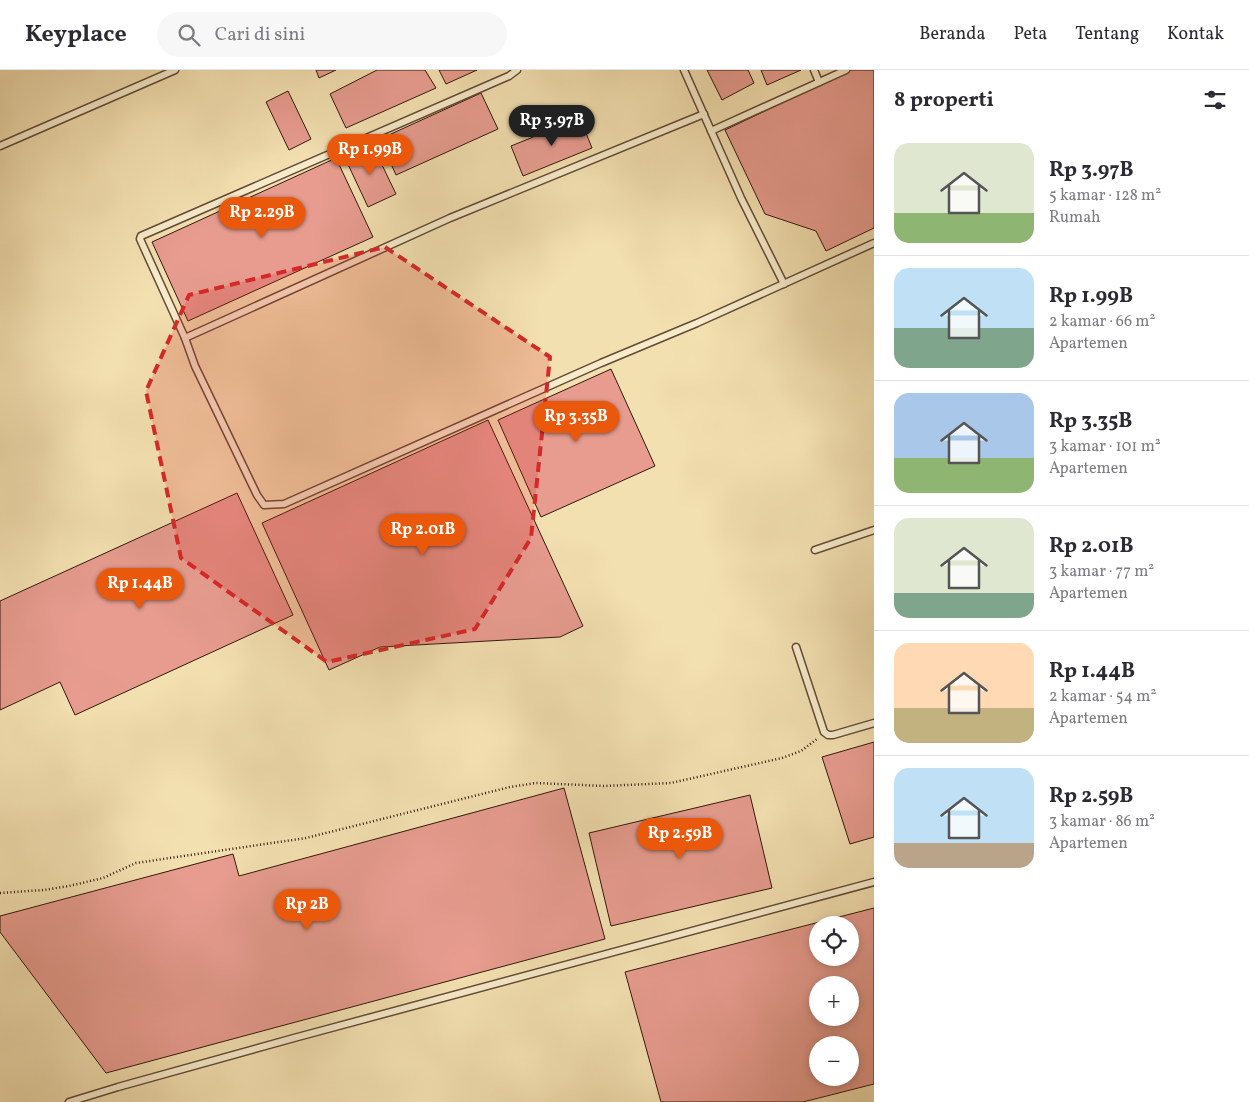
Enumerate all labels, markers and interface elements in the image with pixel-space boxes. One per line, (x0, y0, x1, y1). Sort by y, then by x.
search box (157, 12, 507, 57)
text: Keyplace (25, 18, 127, 52)
icon: search (175, 21, 203, 49)
text: Cari di sini (215, 22, 305, 48)
text: Beranda (919, 22, 985, 47)
text: Peta (1013, 22, 1047, 47)
text: Tentang (1075, 22, 1139, 47)
text: Kontak (1167, 22, 1224, 47)
text: 8 properti (894, 86, 994, 115)
icon: filters (1201, 86, 1229, 114)
pin: Rp 3.97B (500, 104, 604, 147)
text: Rp 3.97B (520, 110, 584, 132)
pin: Rp 1.99B (318, 134, 422, 176)
text: Rp 1.99B (338, 139, 402, 161)
text: Rp 3.97B (1049, 156, 1134, 185)
icon: home (934, 163, 994, 223)
text: 5 kamar · 128 m² (1049, 185, 1161, 207)
pin: Rp 2.29B (210, 196, 314, 239)
text: Rp 2.29B (229, 202, 295, 224)
text: Rumah (1049, 207, 1101, 229)
text: Rp 1.99B (1049, 282, 1133, 311)
icon: home (934, 288, 994, 348)
text: 2 kamar · 66 m² (1049, 311, 1155, 333)
text: Apartemen (1049, 333, 1128, 355)
pin: Rp 3.35B (524, 400, 628, 443)
text: Rp 3.35B (544, 406, 608, 428)
text: Rp 3.35B (1049, 407, 1132, 436)
icon: home (934, 413, 994, 473)
text: 3 kamar · 101 m² (1049, 436, 1161, 458)
text: Apartemen (1049, 458, 1128, 480)
pin: Rp 2.01B (371, 514, 475, 556)
text: Rp 2.01B (391, 519, 455, 541)
text: Rp 2.01B (1049, 532, 1134, 561)
icon: home (934, 538, 994, 598)
text: 3 kamar · 77 m² (1049, 561, 1154, 583)
pin: Rp 1.44B (88, 568, 192, 610)
text: Rp 1.44B (107, 573, 173, 595)
text: Apartemen (1049, 583, 1128, 605)
text: Rp 1.44B (1049, 657, 1135, 686)
icon: home (934, 663, 994, 723)
text: 2 kamar · 54 m² (1049, 686, 1156, 708)
text: Apartemen (1049, 708, 1128, 730)
text: Rp 2.59B (1049, 782, 1133, 811)
icon: home (934, 788, 994, 848)
text: 3 kamar · 86 m² (1049, 811, 1155, 833)
pin: Rp 2.59B (628, 818, 732, 860)
text: Rp 2.59B (648, 823, 712, 845)
text: Apartemen (1049, 833, 1128, 855)
pin: Rp 2B (272, 888, 342, 931)
text: Rp 2B (285, 894, 329, 916)
map controls (809, 916, 859, 1086)
button: locate (809, 916, 859, 966)
button: + (809, 976, 859, 1026)
button: − (809, 1036, 859, 1086)

